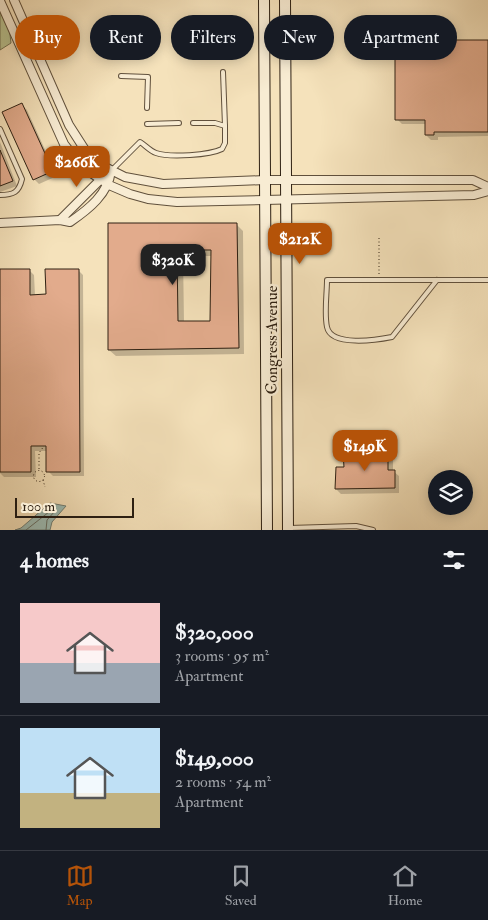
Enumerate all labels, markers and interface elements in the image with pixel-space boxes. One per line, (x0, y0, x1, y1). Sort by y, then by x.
chip: Buy (15, 15, 80, 60)
chip: Rent (90, 15, 161, 60)
chip: Filters (171, 15, 254, 60)
chip: New (264, 15, 334, 60)
chip: Apartment (344, 15, 457, 60)
pin: $266K (42, 146, 112, 188)
text: $266K (55, 152, 99, 172)
pin: $212K (265, 222, 335, 265)
text: $212K (279, 229, 321, 249)
pin: $320K (138, 244, 208, 286)
text: $320K (152, 250, 194, 270)
street label: Congress Avenue (262, 285, 282, 394)
pin: $149K (330, 430, 400, 472)
text: $149K (344, 436, 386, 456)
map controls (428, 470, 473, 515)
button: layers (428, 470, 473, 515)
scale bar (15, 495, 134, 518)
text: 100 m (22, 498, 55, 515)
icon: filters (440, 546, 468, 574)
text: 4 homes (20, 547, 89, 574)
text: $320,000 (175, 619, 254, 646)
icon: home (60, 623, 120, 683)
text: 3 rooms · 95 m² (175, 646, 269, 666)
text: Apartment (175, 666, 243, 686)
text: $149,000 (175, 745, 254, 772)
icon: home (60, 748, 120, 808)
text: 2 rooms · 54 m² (175, 772, 271, 792)
text: Apartment (175, 792, 243, 812)
tab: Map (66, 862, 94, 909)
tab: Saved (225, 862, 257, 909)
tab: Home (388, 862, 422, 909)

